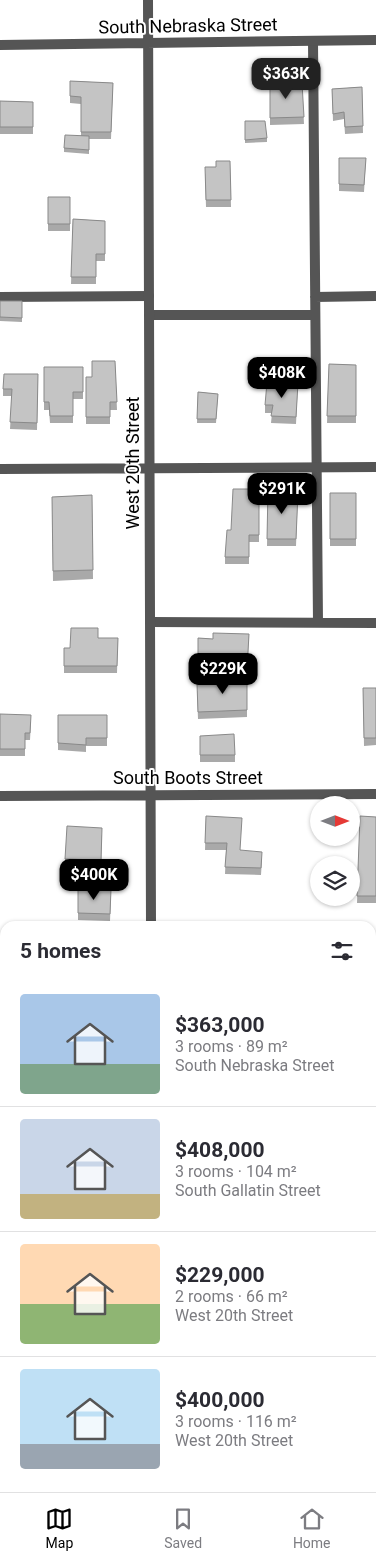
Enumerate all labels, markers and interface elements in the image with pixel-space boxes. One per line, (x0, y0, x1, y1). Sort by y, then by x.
street label: South Nebraska Street (98, 13, 278, 38)
pin: $363K (251, 58, 321, 100)
text: $363K (263, 64, 309, 83)
pin: $408K (247, 356, 317, 399)
text: $408K (259, 363, 305, 382)
street label: West 20th Street (122, 396, 143, 529)
pin: $291K (247, 472, 317, 515)
text: $291K (259, 479, 305, 498)
pin: $229K (188, 652, 258, 695)
text: $229K (200, 659, 246, 678)
street label: South Boots Street (113, 767, 263, 788)
north arrow (310, 796, 360, 846)
map controls (310, 796, 360, 906)
button: layers (310, 856, 360, 906)
pin: $400K (59, 858, 129, 901)
text: $400K (71, 865, 117, 884)
icon: filters (328, 937, 356, 965)
text: 5 homes (20, 939, 101, 963)
text: $363,000 (175, 1013, 265, 1037)
icon: home (60, 1014, 120, 1074)
text: 3 rooms · 89 m² (175, 1037, 288, 1056)
text: South Nebraska Street (175, 1056, 334, 1075)
text: $408,000 (175, 1138, 265, 1162)
icon: home (60, 1139, 120, 1199)
text: 3 rooms · 104 m² (175, 1162, 297, 1181)
text: South Gallatin Street (175, 1181, 321, 1200)
text: $229,000 (175, 1263, 265, 1287)
icon: home (60, 1264, 120, 1324)
text: 2 rooms · 66 m² (175, 1287, 288, 1306)
text: West 20th Street (175, 1306, 293, 1325)
text: $400,000 (175, 1388, 265, 1412)
icon: home (60, 1389, 120, 1449)
text: 3 rooms · 116 m² (175, 1412, 297, 1431)
text: West 20th Street (175, 1431, 293, 1450)
tab: Map (45, 1505, 73, 1551)
tab: Saved (164, 1505, 202, 1551)
tab: Home (293, 1505, 331, 1551)

